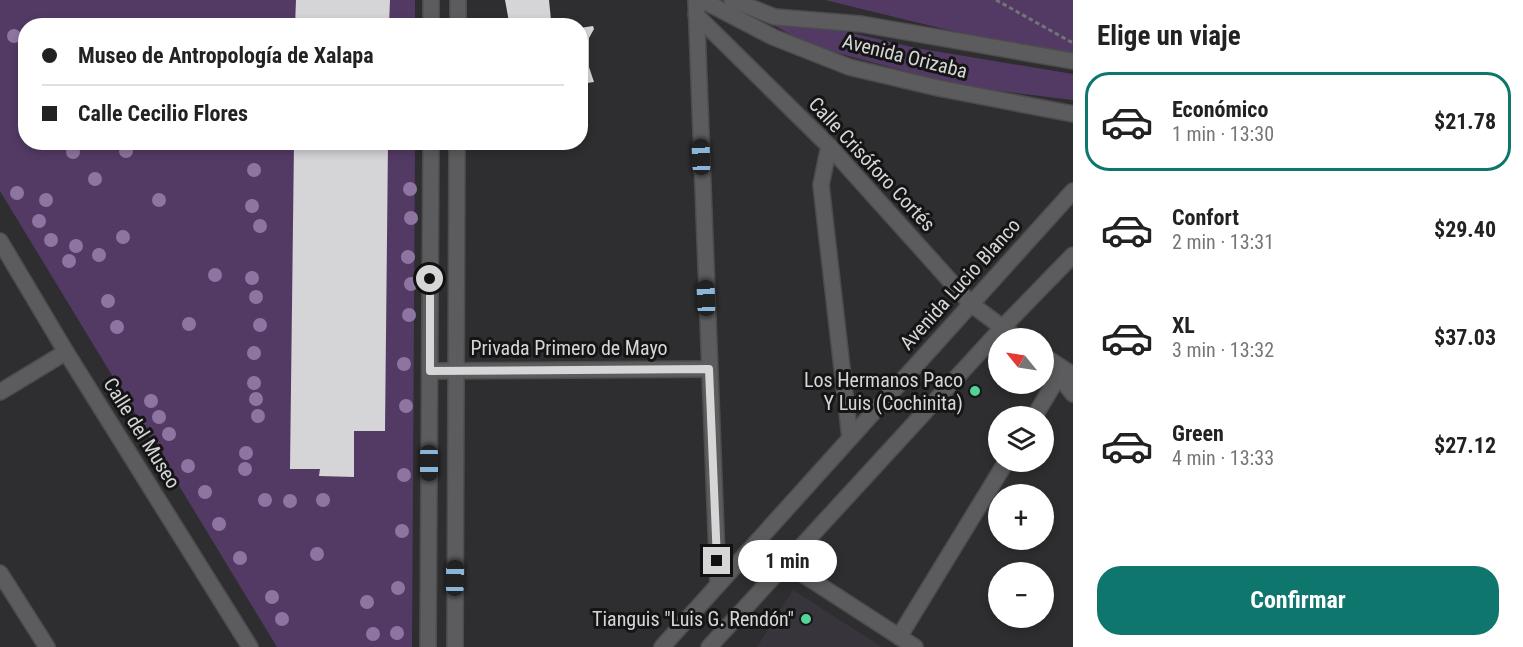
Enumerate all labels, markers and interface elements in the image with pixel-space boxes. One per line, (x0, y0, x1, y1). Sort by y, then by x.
text: Elige un viaje (1097, 20, 1241, 52)
street label: Avenida Orizaba (840, 29, 970, 83)
text: Museo de Antropología de Xalapa (78, 43, 374, 68)
street label: Calle Crisóforo Cortés (804, 92, 940, 236)
icon: car (1100, 95, 1154, 149)
text: Económico (1172, 97, 1268, 122)
text: Calle Cecilio Flores (78, 101, 248, 126)
text: $21.78 (1434, 109, 1496, 134)
text: 1 min · 13:30 (1172, 122, 1274, 146)
car (691, 139, 711, 175)
icon: car (1100, 203, 1154, 257)
text: Confort (1172, 205, 1239, 230)
street label: Avenida Lucio Blanco (895, 213, 1025, 355)
text: $29.40 (1434, 217, 1496, 242)
text: 2 min · 13:31 (1172, 230, 1274, 254)
route start (416, 265, 443, 292)
car (696, 280, 716, 316)
icon: car (1100, 311, 1154, 365)
text: XL (1172, 313, 1195, 338)
text: $37.03 (1434, 325, 1496, 350)
north arrow (988, 328, 1054, 394)
map controls (988, 328, 1054, 628)
street label: Privada Primero de Mayo (470, 336, 668, 360)
text: 3 min · 13:32 (1172, 338, 1274, 362)
place label: Los Hermanos Paco Y Luis (Cochinita) (804, 368, 963, 415)
street label: Calle del Museo (98, 373, 186, 493)
marker: Los Hermanos Paco Y Luis (Cochinita) (968, 384, 982, 398)
button: layers (988, 406, 1054, 472)
icon: car (1100, 419, 1154, 473)
text: Green (1172, 421, 1224, 446)
text: $27.12 (1434, 433, 1496, 458)
car (420, 445, 438, 481)
text: 4 min · 13:33 (1172, 446, 1274, 470)
button: + (988, 484, 1054, 550)
callout: 1 min (738, 540, 837, 582)
route end (703, 547, 730, 574)
text: 1 min (765, 549, 810, 573)
car (446, 560, 464, 596)
button: − (988, 562, 1054, 628)
button: Confirmar (1097, 566, 1499, 635)
place label: Tianguis "Luis G. Rendón" (592, 607, 794, 631)
marker: Tianguis "Luis G. Rendón" (799, 612, 813, 626)

